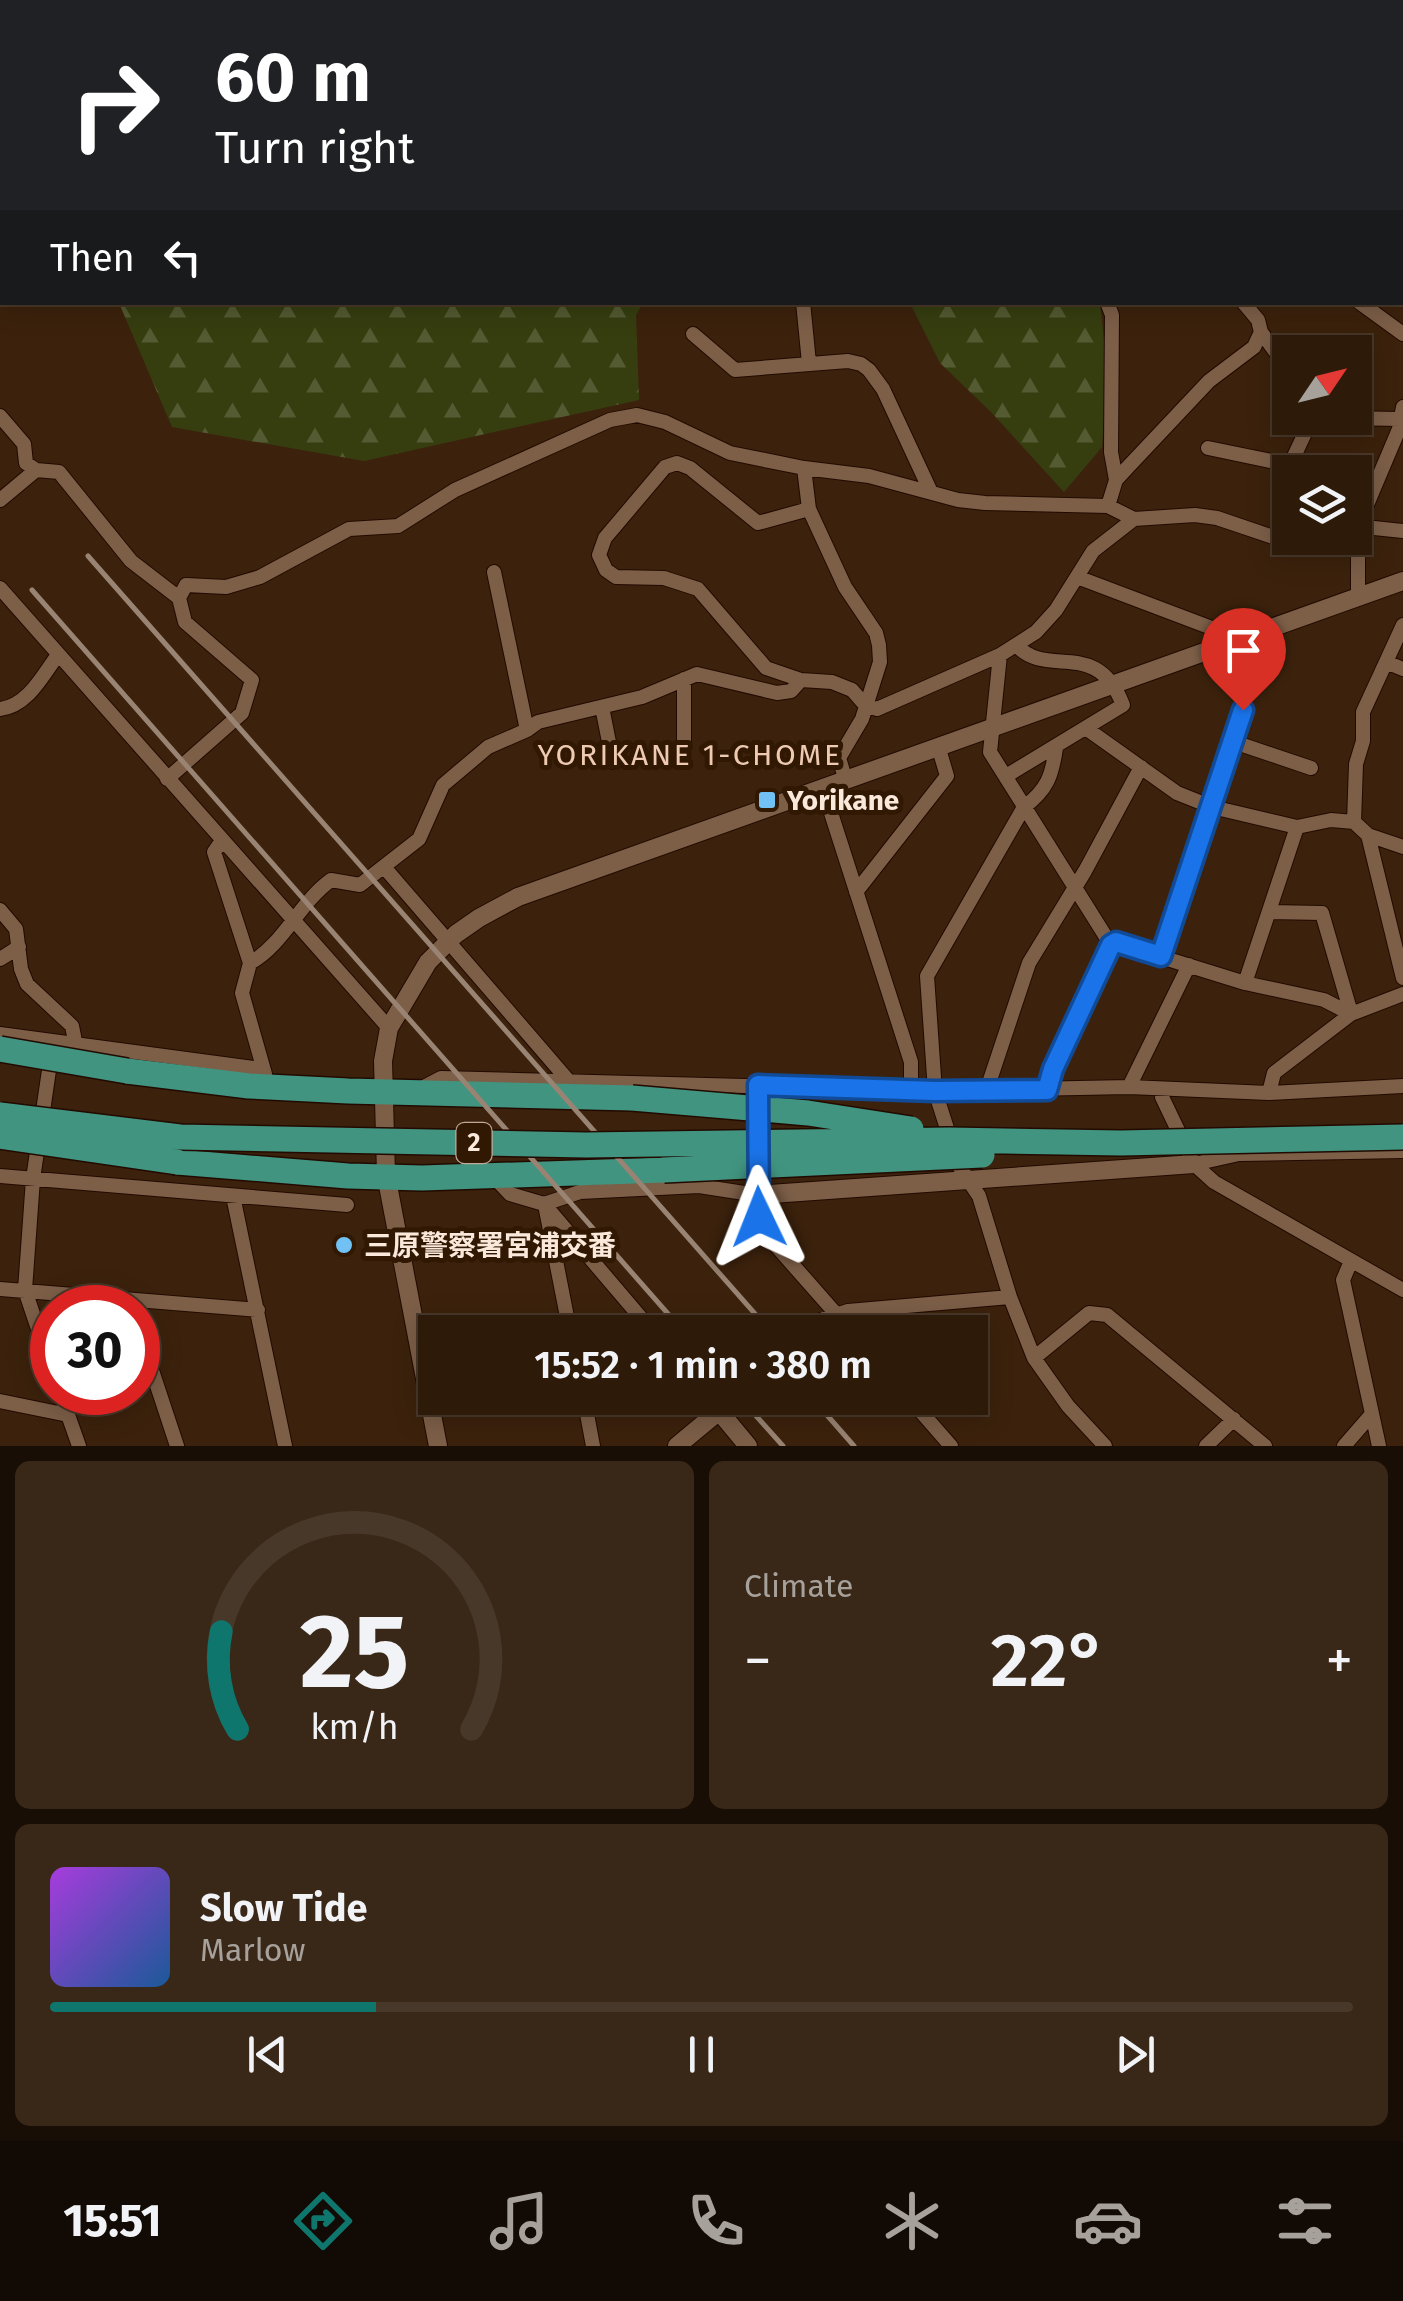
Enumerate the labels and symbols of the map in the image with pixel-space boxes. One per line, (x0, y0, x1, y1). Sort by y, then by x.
north arrow (1272, 335, 1372, 435)
pin (1201, 608, 1286, 711)
district label: YORIKANE 1-CHOME (538, 737, 842, 773)
place label: Yorikane (786, 784, 899, 817)
marker: Yorikane (756, 789, 778, 811)
road number: 2 (456, 1123, 492, 1163)
position arrow (707, 1165, 811, 1269)
place label: 三原警察署宮浦交番 (364, 1229, 616, 1262)
marker: 三原警察署宮浦交番 (333, 1234, 355, 1256)
speed limit sign: 30 (30, 1285, 160, 1415)

